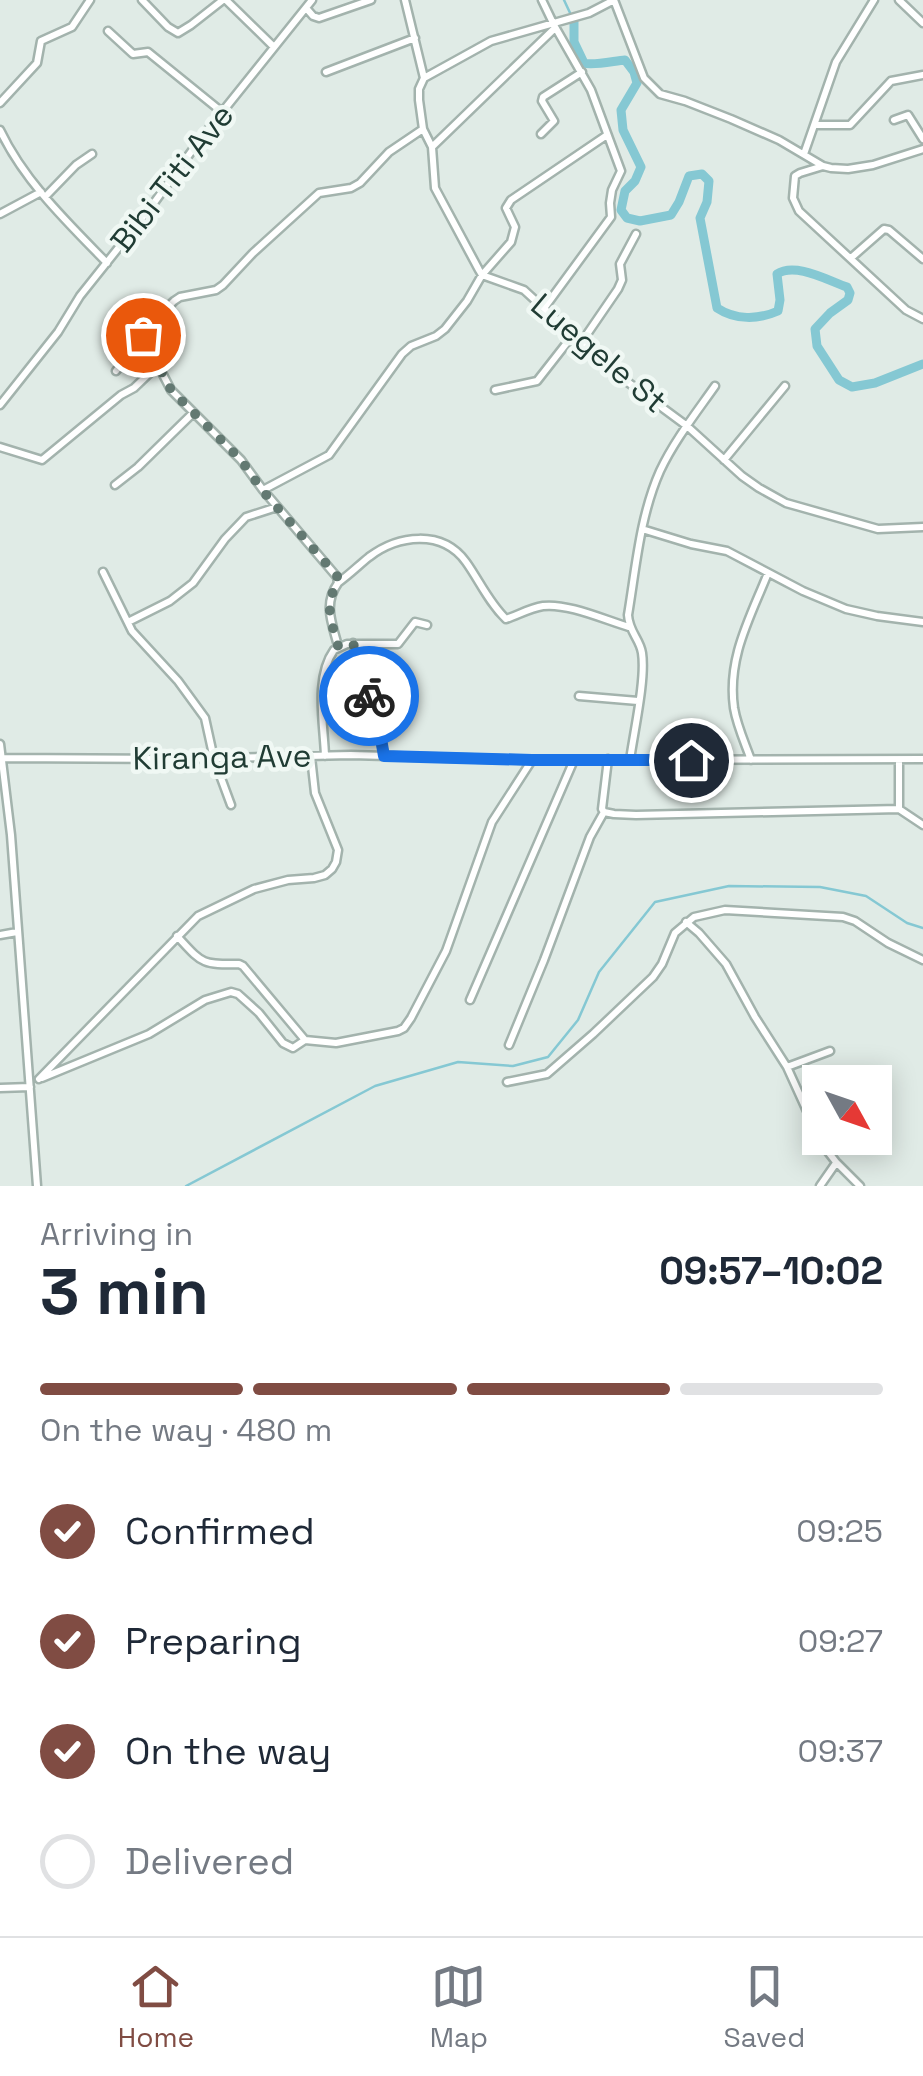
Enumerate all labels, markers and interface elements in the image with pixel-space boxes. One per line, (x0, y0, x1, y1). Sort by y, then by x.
street label: Bibi Titi Ave (102, 96, 242, 260)
street label: Luegele St (523, 285, 675, 421)
pin (101, 293, 186, 378)
icon: bag (116, 308, 171, 363)
courier (319, 646, 419, 746)
icon: bike (342, 669, 397, 724)
pin (649, 718, 734, 803)
icon: home (664, 733, 719, 788)
street label: Kiranga Ave (132, 735, 312, 779)
north arrow (802, 1065, 892, 1155)
map controls (802, 1065, 892, 1155)
text: Arriving in (40, 1214, 193, 1254)
text: 09:57–10:02 (659, 1247, 883, 1295)
text: 3 min (40, 1250, 209, 1333)
text: On the way · 480 m (40, 1410, 332, 1450)
icon: check (40, 1504, 95, 1559)
text: Confirmed (125, 1507, 315, 1555)
text: 09:25 (796, 1511, 883, 1551)
icon: check (40, 1614, 95, 1669)
text: Preparing (125, 1617, 302, 1665)
text: 09:27 (798, 1621, 883, 1661)
icon: check (40, 1724, 95, 1779)
text: On the way (125, 1727, 331, 1775)
text: 09:37 (797, 1731, 883, 1771)
text: Delivered (125, 1837, 294, 1885)
tab: Home (118, 1959, 194, 2055)
tab: Map (430, 1959, 488, 2055)
tab: Saved (724, 1959, 805, 2055)

